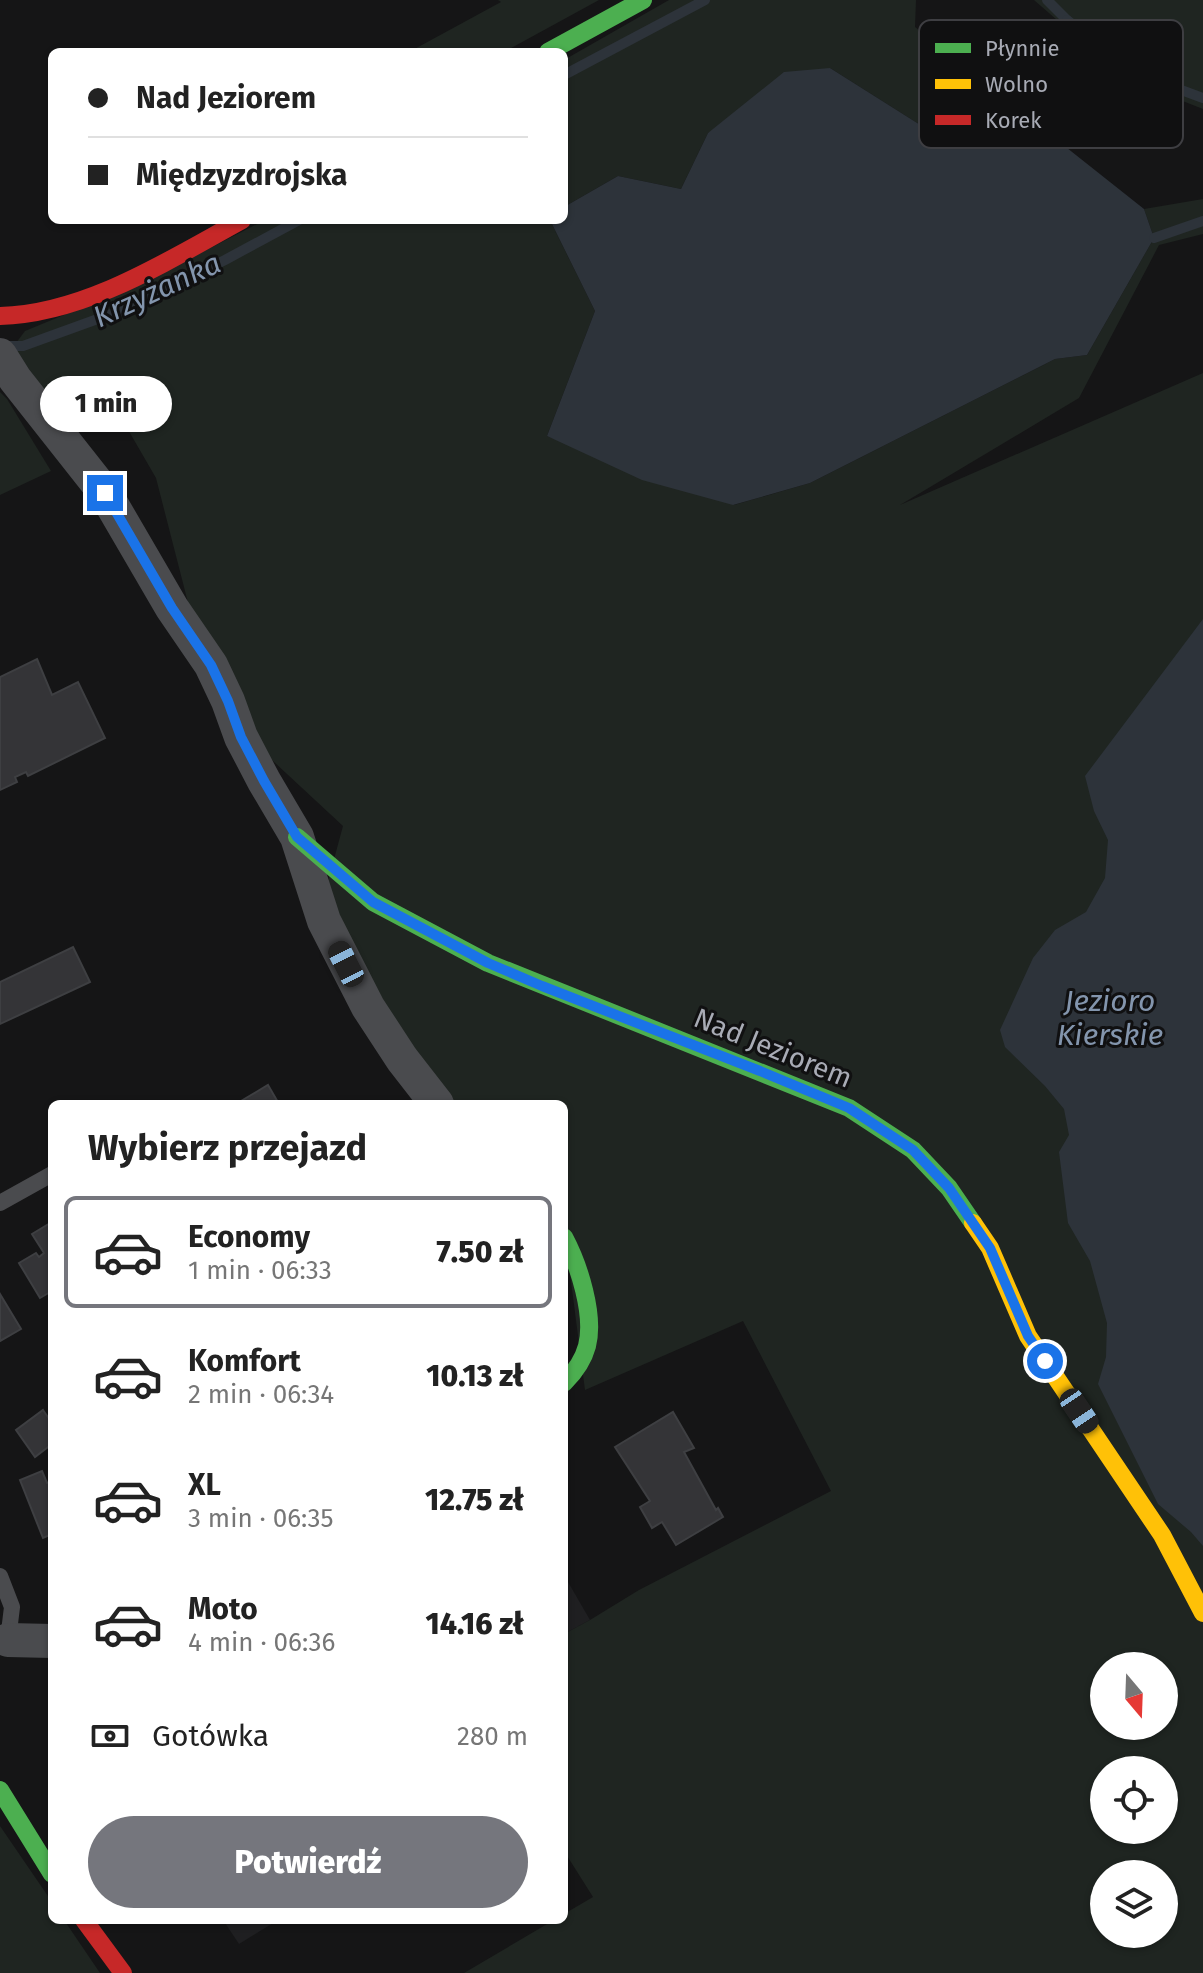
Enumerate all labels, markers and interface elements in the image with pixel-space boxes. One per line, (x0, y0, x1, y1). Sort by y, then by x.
legend (919, 20, 1183, 148)
text: Płynnie (985, 35, 1059, 62)
text: Wolno (985, 71, 1048, 98)
text: Nad Jeziorem (136, 80, 316, 116)
text: Korek (985, 107, 1042, 134)
text: Międzyzdrojska (136, 157, 348, 193)
water label: Krzyżanka (87, 245, 227, 335)
callout: 1 min (39, 377, 171, 433)
text: 1 min (75, 388, 137, 419)
route end (87, 475, 123, 511)
car (324, 937, 368, 991)
water label: Jezioro Kierskie (1057, 983, 1163, 1053)
street label: Nad Jeziorem (689, 1001, 857, 1095)
text: Wybierz przejazd (88, 1126, 367, 1170)
icon: car (92, 1216, 164, 1288)
text: Economy (188, 1219, 310, 1255)
text: 7.50 zł (437, 1234, 524, 1270)
text: 1 min · 06:33 (188, 1255, 332, 1286)
icon: car (92, 1340, 164, 1412)
text: Komfort (188, 1343, 301, 1379)
route start (1027, 1343, 1063, 1379)
text: 10.13 zł (426, 1358, 524, 1394)
text: 2 min · 06:34 (188, 1379, 334, 1410)
car (1056, 1384, 1102, 1438)
icon: car (92, 1464, 164, 1536)
text: XL (188, 1467, 221, 1503)
text: 12.75 zł (425, 1482, 524, 1518)
text: 3 min · 06:35 (188, 1503, 334, 1534)
icon: car (92, 1588, 164, 1660)
text: Moto (188, 1591, 258, 1627)
text: 14.16 zł (425, 1606, 524, 1642)
text: 4 min · 06:36 (188, 1627, 335, 1658)
north arrow (1090, 1652, 1178, 1740)
map controls (1090, 1652, 1178, 1948)
icon: cash (88, 1714, 132, 1758)
text: Gotówka (152, 1718, 269, 1754)
text: 280 m (457, 1721, 528, 1752)
button: locate (1090, 1756, 1178, 1844)
button: Potwierdź (88, 1816, 528, 1908)
button: layers (1090, 1860, 1178, 1948)

